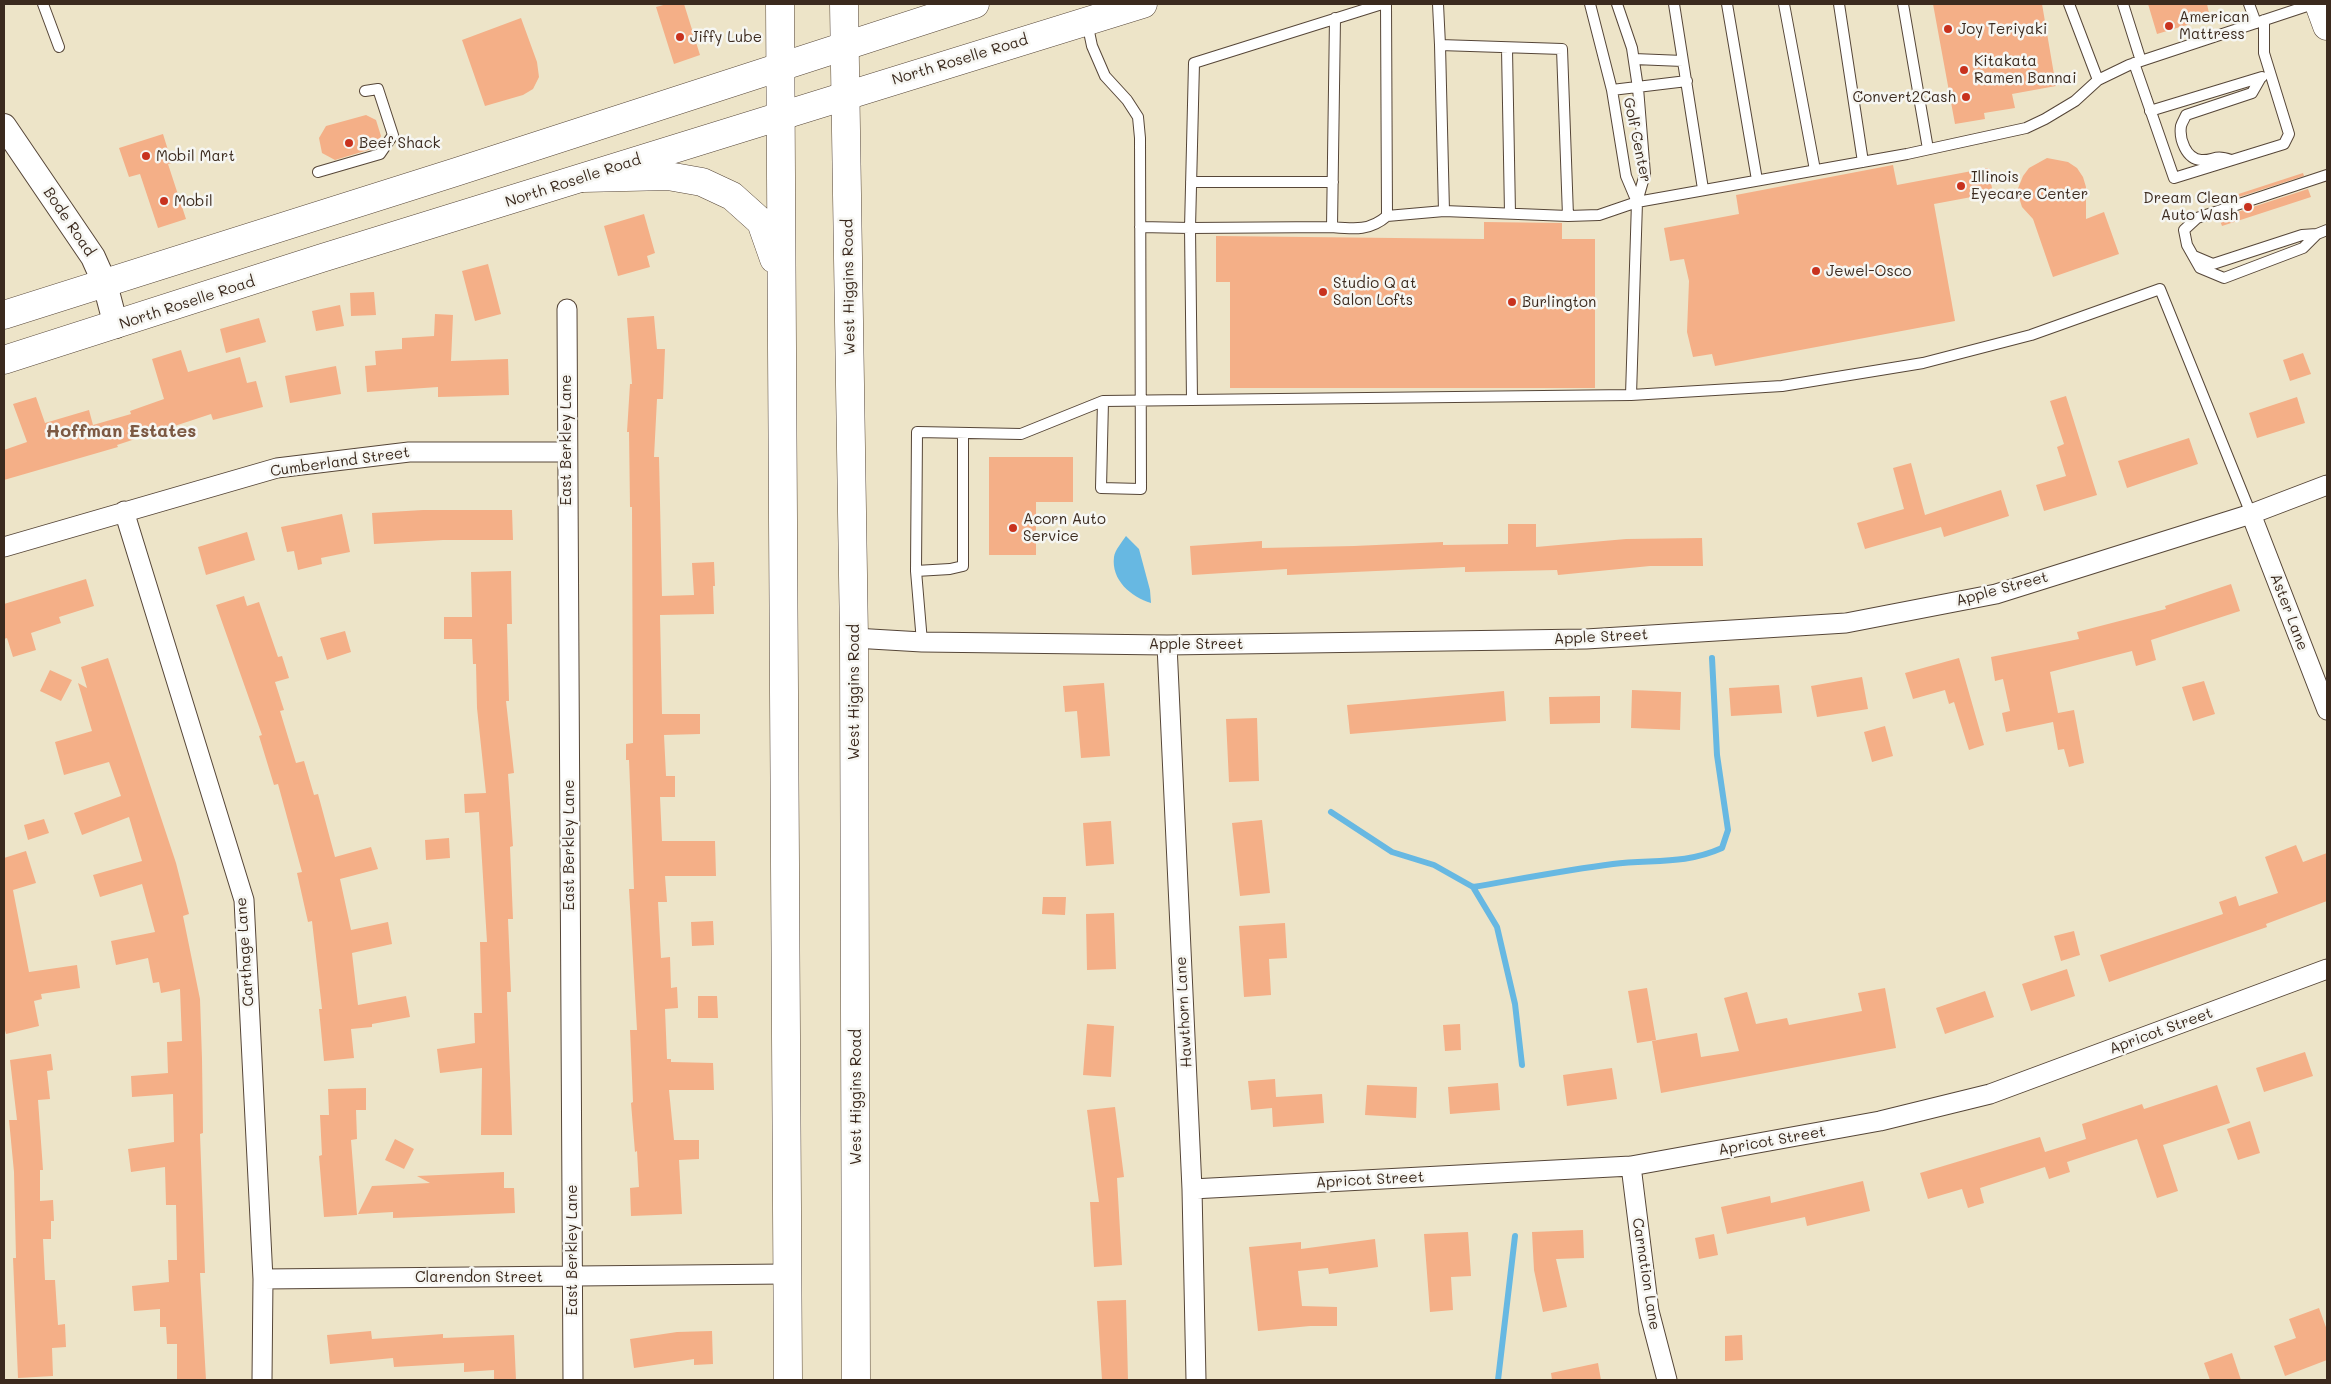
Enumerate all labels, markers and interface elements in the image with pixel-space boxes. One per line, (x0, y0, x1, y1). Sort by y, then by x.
place label: American Mattress (2179, 8, 2249, 43)
place label: Joy Teriyaki (1958, 20, 2047, 38)
marker: American Mattress (2163, 20, 2175, 32)
marker: Joy Teriyaki (1942, 23, 1954, 35)
place label: Jiffy Lube (690, 28, 762, 46)
marker: Jiffy Lube (674, 31, 686, 43)
street label: North Roselle Road (890, 31, 1030, 89)
place label: Kitakata Ramen Bannai (1974, 52, 2077, 87)
marker: Kitakata Ramen Bannai (1958, 64, 1970, 76)
place label: Convert2Cash (1853, 88, 1956, 106)
marker: Convert2Cash (1960, 91, 1972, 103)
street label: Golf Center (1619, 96, 1655, 184)
place label: Beef Shack (359, 134, 441, 152)
marker: Beef Shack (343, 137, 355, 149)
place label: Mobil Mart (156, 147, 235, 165)
marker: Mobil Mart (140, 150, 152, 162)
street label: North Roselle Road (503, 151, 643, 211)
place label: Illinois Eyecare Center (1971, 168, 2088, 203)
marker: Illinois Eyecare Center (1955, 180, 1967, 192)
street label: Bode Road (39, 184, 99, 260)
place label: Dream Clean Auto Wash (2143, 189, 2238, 224)
place label: Mobil (174, 192, 213, 210)
marker: Mobil (158, 195, 170, 207)
marker: Dream Clean Auto Wash (2242, 201, 2254, 213)
street label: West Higgins Road (839, 219, 859, 355)
place label: Jewel-Osco (1826, 262, 1911, 280)
marker: Jewel-Osco (1810, 265, 1822, 277)
street label: North Roselle Road (117, 273, 257, 333)
place label: Studio Q at Salon Lofts (1333, 274, 1417, 309)
marker: Studio Q at Salon Lofts (1317, 286, 1329, 298)
place label: Burlington (1522, 293, 1596, 311)
marker: Burlington (1506, 296, 1518, 308)
street label: East Berkley Lane (557, 374, 575, 506)
district label: Hoffman Estates (46, 420, 196, 442)
street label: Cumberland Street (269, 443, 411, 481)
place label: Acorn Auto Service (1023, 510, 1106, 545)
marker: Acorn Auto Service (1007, 522, 1019, 534)
street label: Apple Street (1954, 568, 2050, 610)
street label: Aster Lane (2266, 571, 2312, 653)
street label: West Higgins Road (845, 624, 863, 760)
street label: Apple Street (1553, 626, 1649, 648)
street label: Apple Street (1149, 635, 1243, 653)
street label: East Berkley Lane (560, 779, 578, 911)
street label: Carthage Lane (232, 897, 258, 1007)
street label: Hawthorn Lane (1172, 956, 1196, 1068)
street label: Apricot Street (2107, 1004, 2215, 1058)
street label: West Higgins Road (847, 1029, 865, 1165)
street label: Apricot Street (1717, 1123, 1827, 1159)
street label: Apricot Street (1315, 1168, 1425, 1192)
street label: East Berkley Lane (563, 1184, 581, 1316)
street label: Carnation Lane (1628, 1217, 1664, 1331)
street label: Clarendon Street (415, 1268, 543, 1286)

